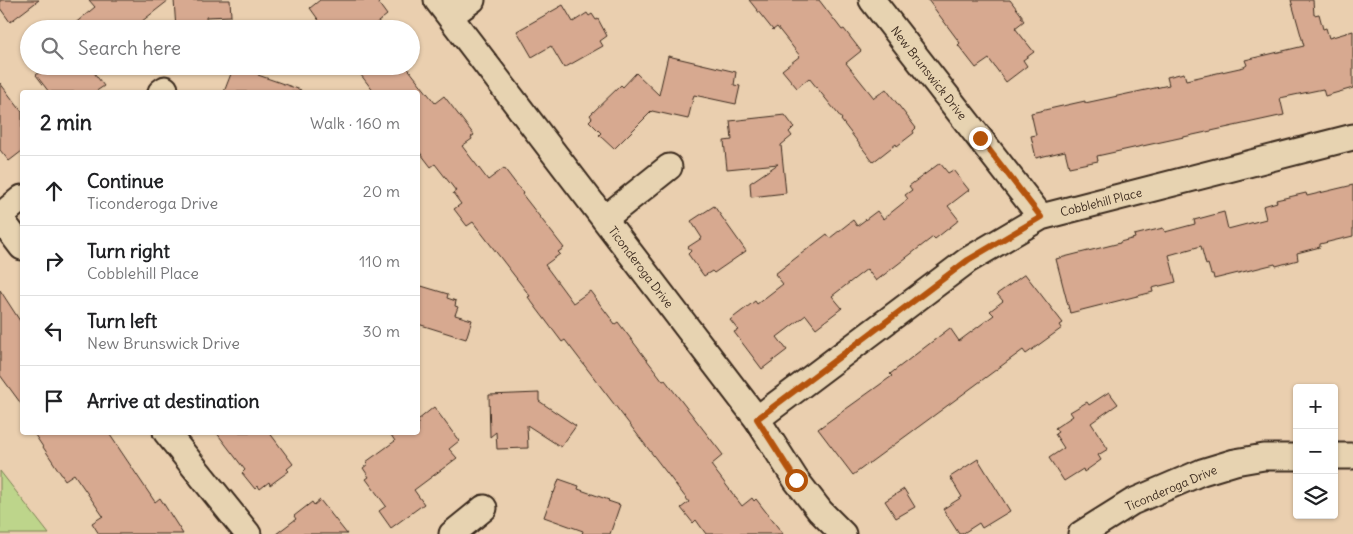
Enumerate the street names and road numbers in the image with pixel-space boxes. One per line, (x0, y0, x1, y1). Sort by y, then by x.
street label: New Brunswick Drive (888, 23, 970, 123)
street label: Cobblehill Place (1059, 185, 1143, 219)
street label: Ticonderoga Drive (605, 223, 677, 311)
street label: Ticonderoga Drive (1123, 462, 1219, 514)

